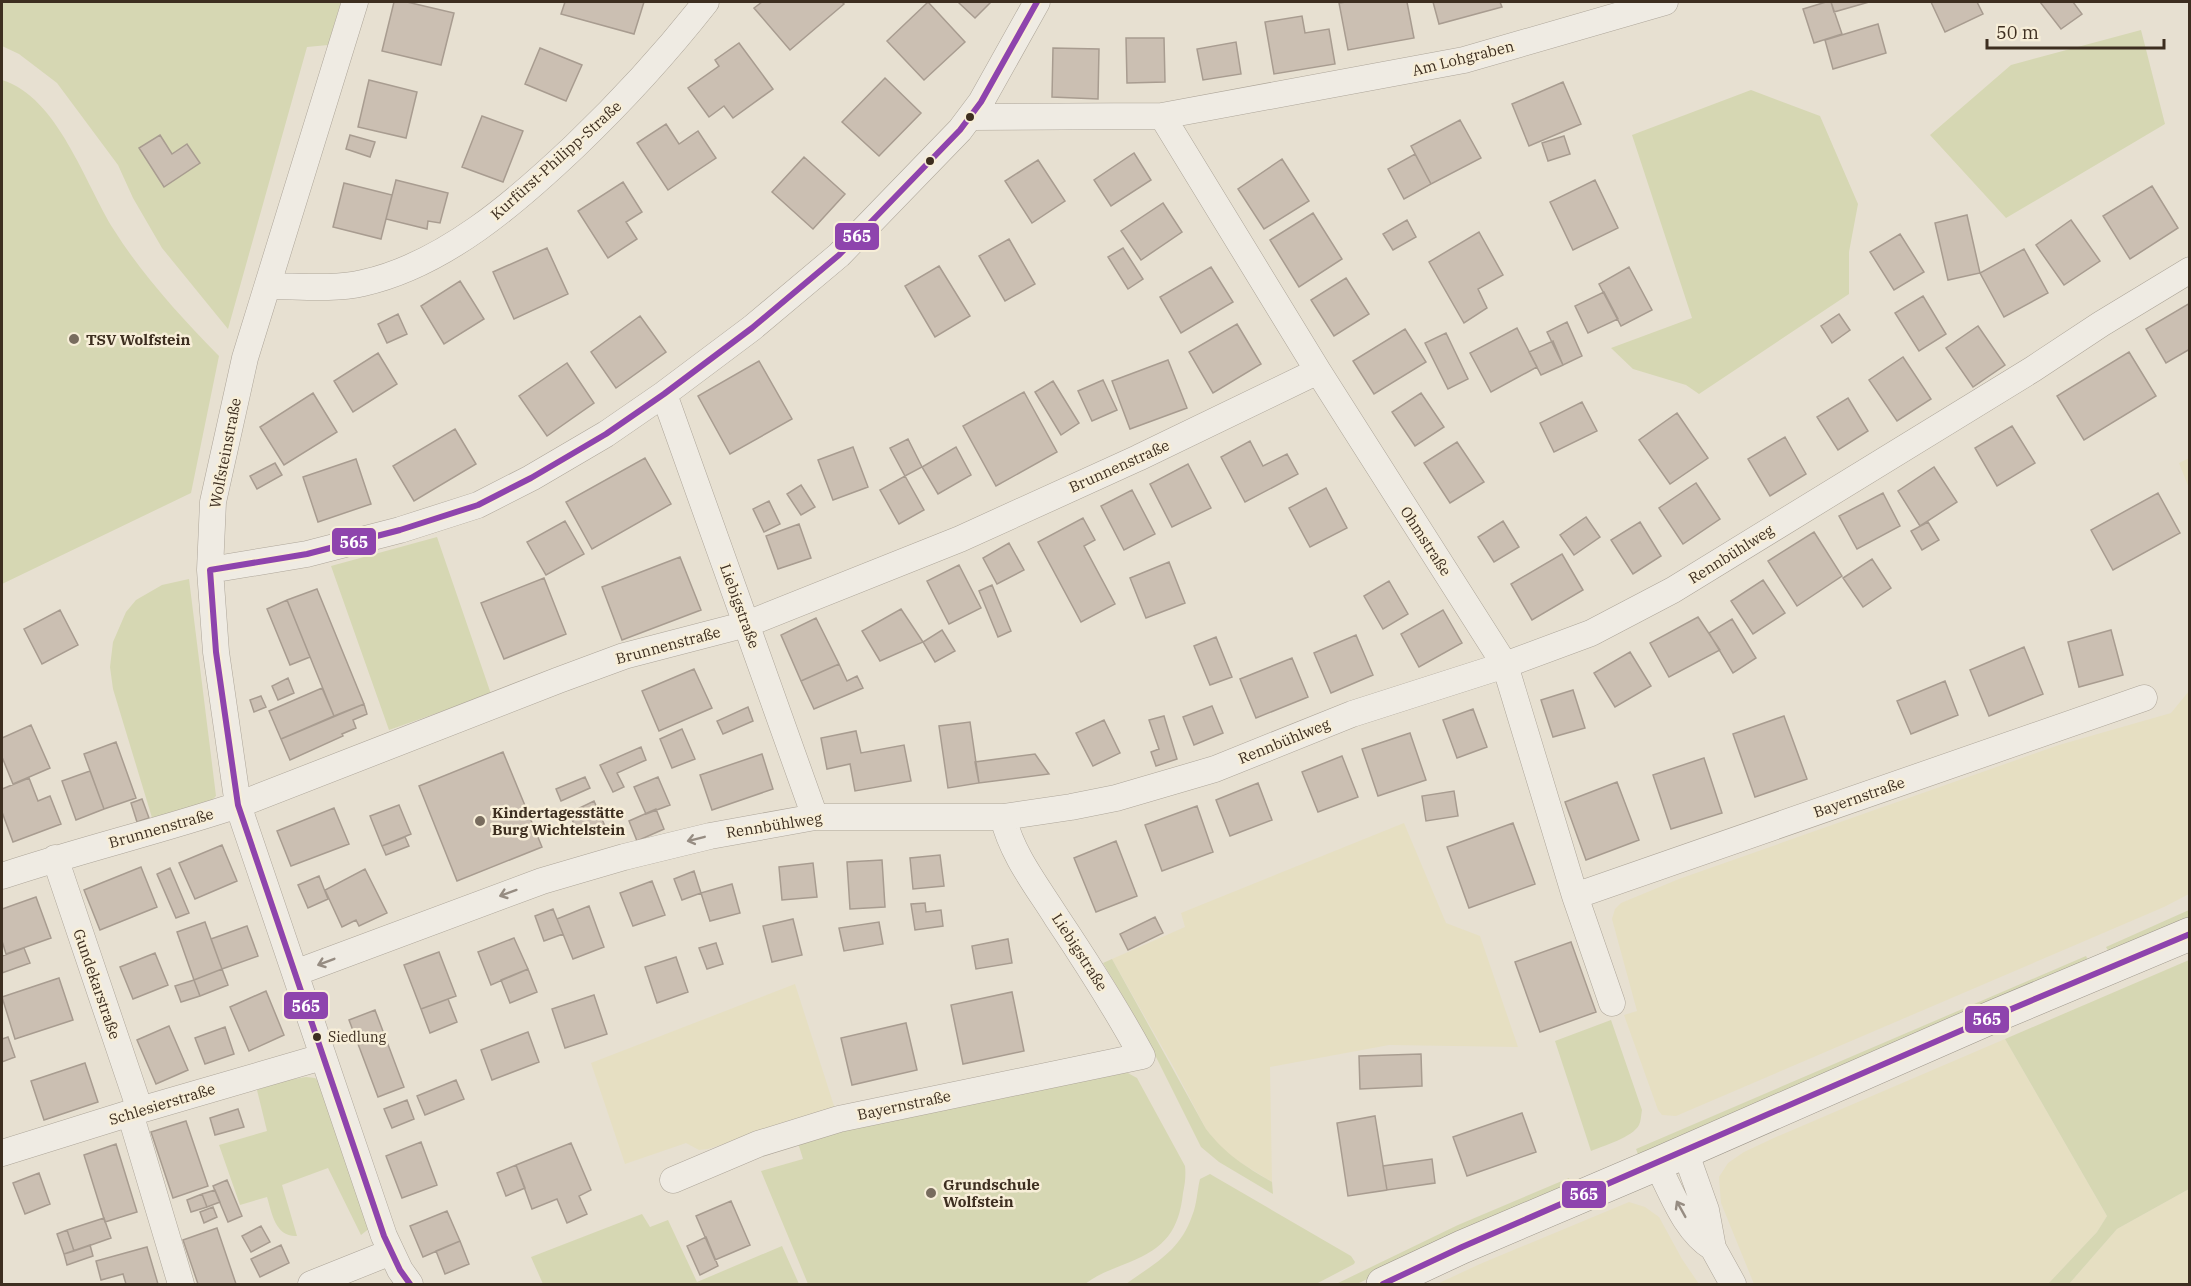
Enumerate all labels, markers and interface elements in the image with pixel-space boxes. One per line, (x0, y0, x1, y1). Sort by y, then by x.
scale bar (1987, 12, 2164, 50)
text: 50 m (1996, 21, 2039, 44)
street label: Am Lohgraben (1410, 36, 1516, 80)
street label: Kurfürst-Philipp-Straße (487, 96, 625, 224)
unlabelled marker (964, 111, 976, 123)
unlabelled marker (924, 155, 936, 167)
line badge: 565 (834, 222, 880, 251)
text: 565 (843, 226, 871, 246)
place label: TSV Wolfstein (86, 330, 191, 349)
marker: TSV Wolfstein (67, 332, 81, 346)
street label: Wolfsteinstraße (205, 396, 245, 510)
street label: Brunnenstraße (1066, 435, 1172, 497)
street label: Ohmstraße (1396, 503, 1456, 579)
street label: Rennbühlweg (1685, 520, 1777, 588)
line badge: 565 (331, 527, 377, 556)
text: 565 (340, 532, 368, 552)
street label: Liebigstraße (716, 561, 764, 651)
street label: Brunnenstraße (613, 622, 723, 668)
street label: Rennbühlweg (1236, 714, 1332, 768)
street label: Bayernstraße (1811, 773, 1907, 821)
place label: Kindertagesstätte Burg Wichtelstein (492, 803, 625, 839)
street label: Brunnenstraße (106, 804, 216, 852)
street label: Rennbühlweg (725, 808, 823, 842)
marker: Kindertagesstätte Burg Wichtelstein (473, 814, 487, 828)
one-way arrow (687, 834, 706, 846)
one-way arrow (500, 888, 518, 899)
street label: Liebigstraße (1048, 910, 1112, 994)
street label: Gundekarstraße (69, 926, 125, 1042)
one-way arrow (317, 957, 336, 968)
line badge: 565 (283, 991, 329, 1020)
text: 565 (292, 996, 320, 1016)
line badge: 565 (1964, 1005, 2010, 1034)
text: 565 (1973, 1009, 2001, 1029)
place label: Siedlung (328, 1028, 387, 1046)
marker: Siedlung (311, 1031, 323, 1043)
street label: Schlesierstraße (107, 1079, 217, 1129)
street label: Bayernstraße (855, 1086, 953, 1124)
place label: Grundschule Wolfstein (943, 1175, 1040, 1211)
line badge: 565 (1561, 1180, 1607, 1209)
text: 565 (1570, 1184, 1598, 1204)
marker: Grundschule Wolfstein (924, 1186, 938, 1200)
one-way arrow (1675, 1201, 1686, 1219)

